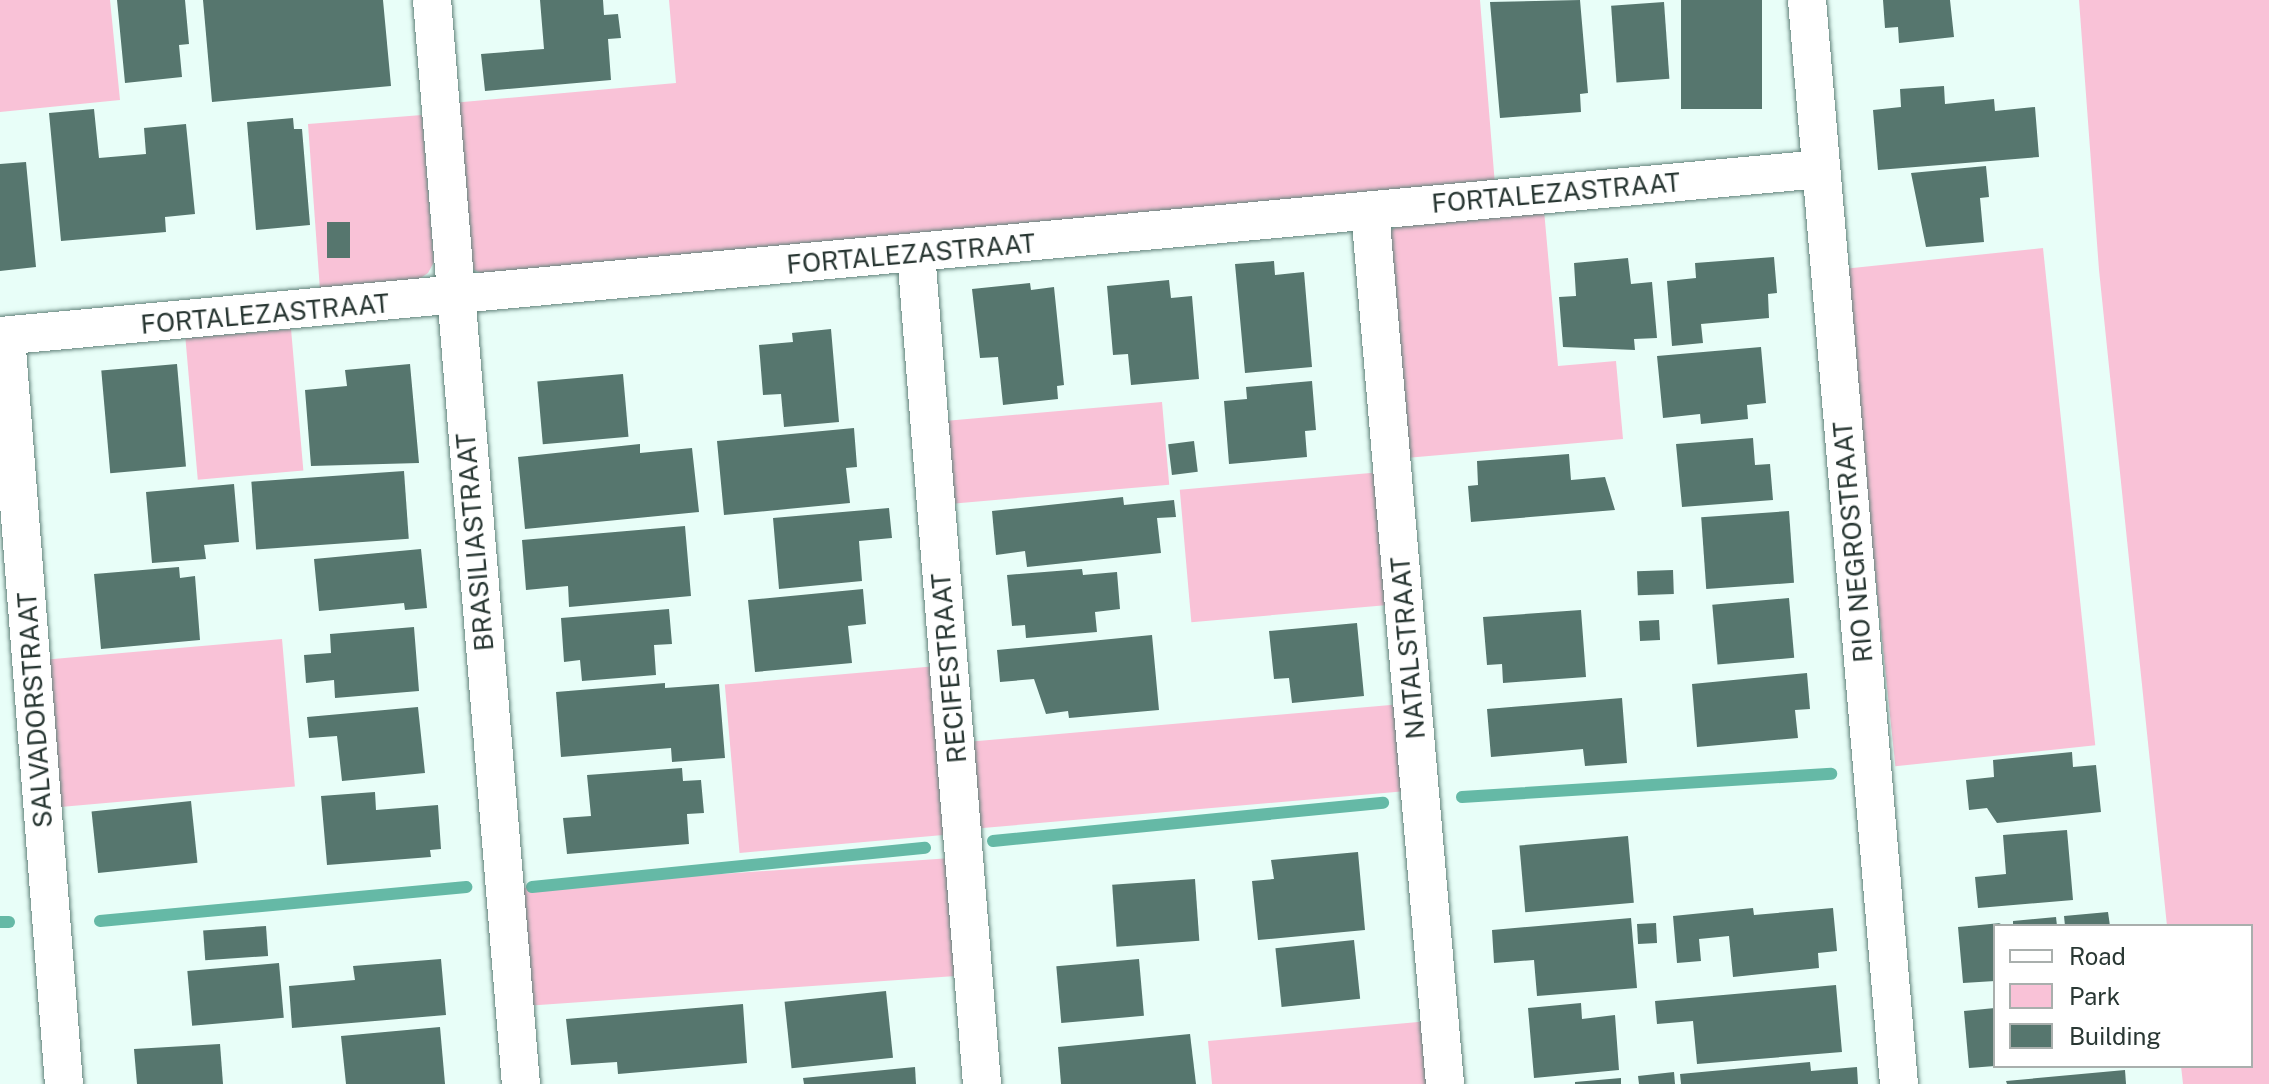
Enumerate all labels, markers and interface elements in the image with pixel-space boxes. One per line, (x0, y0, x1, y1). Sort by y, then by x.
street label: FORTALEZASTRAAT (1430, 167, 1682, 219)
street label: FORTALEZASTRAAT (785, 228, 1037, 280)
street label: FORTALEZASTRAAT (139, 288, 391, 340)
street label: RIO NEGROSTRAAT (1827, 420, 1879, 664)
street label: BRASILIASTRAAT (450, 432, 500, 652)
street label: NATALSTRAAT (1384, 555, 1432, 741)
street label: RECIFESTRAAT (925, 572, 973, 764)
street label: SALVADORSTRAAT (11, 591, 59, 829)
legend (1993, 924, 2253, 1068)
text: Road (2069, 942, 2126, 970)
text: Park (2069, 982, 2120, 1010)
text: Building (2069, 1022, 2161, 1050)

